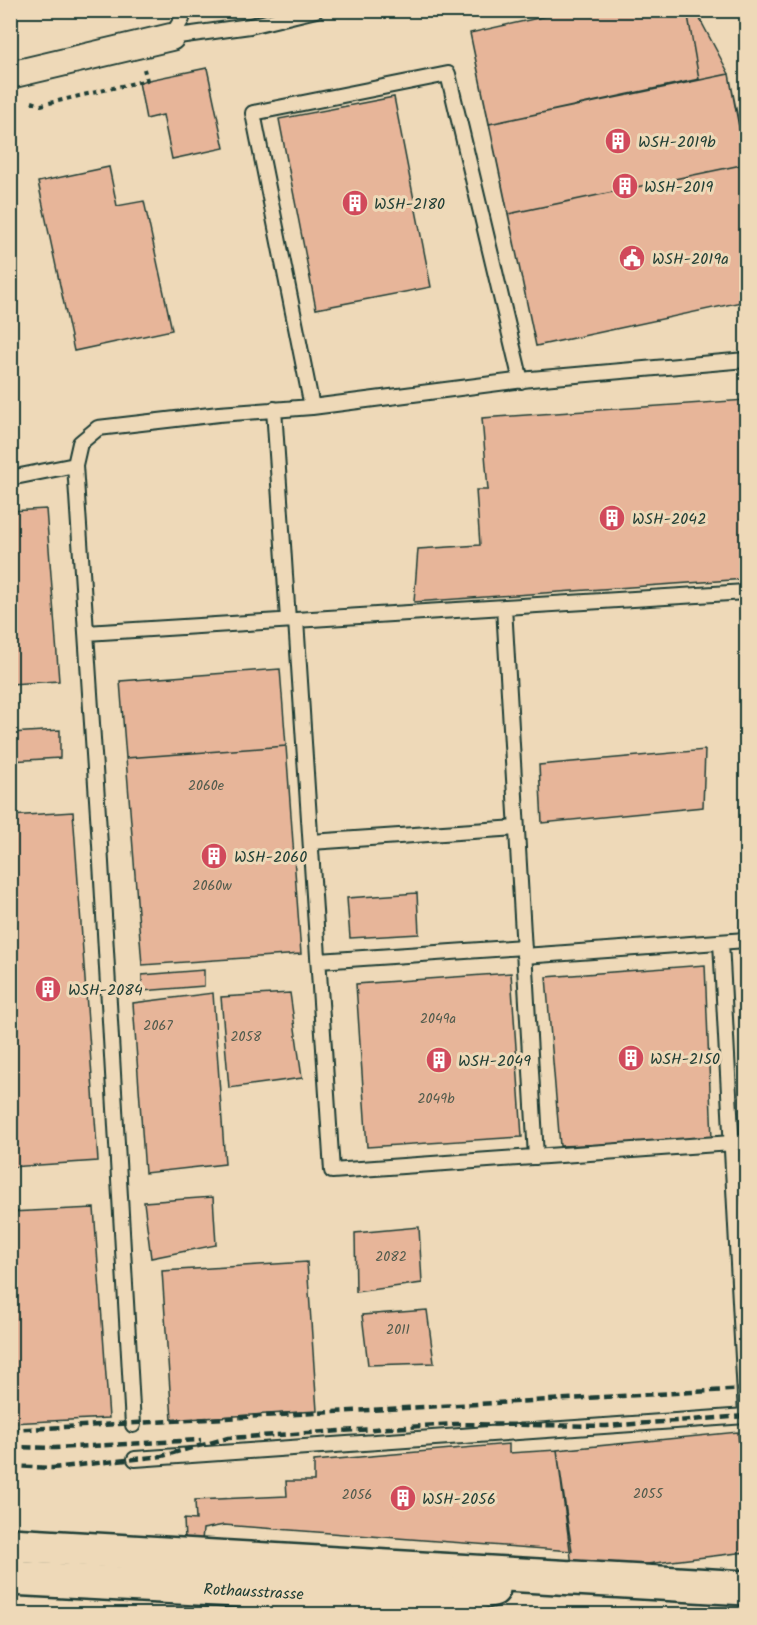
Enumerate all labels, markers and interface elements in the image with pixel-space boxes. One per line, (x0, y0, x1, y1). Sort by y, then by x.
building icon: WSH-2019b (603, 126, 633, 156)
place label: WSH-2019b (638, 130, 716, 155)
building icon: WSH-2019 (610, 171, 640, 201)
place label: WSH-2019 (644, 175, 713, 200)
building icon: WSH-2180 (340, 188, 370, 218)
place label: WSH-2180 (374, 192, 445, 217)
public building icon: WSH-2019a (617, 243, 647, 273)
place label: WSH-2019a (652, 247, 729, 272)
building icon: WSH-2042 (597, 503, 627, 533)
place label: WSH-2042 (632, 507, 706, 532)
house number: 2060e (188, 775, 225, 797)
building icon: WSH-2060 (199, 841, 229, 871)
place label: WSH-2060 (234, 845, 307, 870)
house number: 2060w (192, 875, 232, 897)
building icon: WSH-2084 (33, 974, 63, 1004)
place label: WSH-2084 (68, 978, 143, 1003)
house number: 2049a (420, 1008, 456, 1030)
house number: 2067 (143, 1015, 173, 1037)
house number: 2058 (230, 1026, 262, 1048)
building icon: WSH-2150 (616, 1043, 646, 1073)
building icon: WSH-2049 (424, 1045, 454, 1075)
place label: WSH-2150 (650, 1047, 720, 1072)
place label: WSH-2049 (458, 1049, 531, 1074)
house number: 2049b (417, 1088, 455, 1110)
house number: 2082 (375, 1246, 407, 1268)
house number: 2011 (386, 1319, 410, 1341)
building icon: WSH-2056 (388, 1483, 418, 1513)
house number: 2055 (633, 1483, 665, 1505)
house number: 2056 (342, 1484, 372, 1506)
place label: WSH-2056 (422, 1487, 496, 1512)
street label: Rothausstrasse (203, 1577, 304, 1608)

